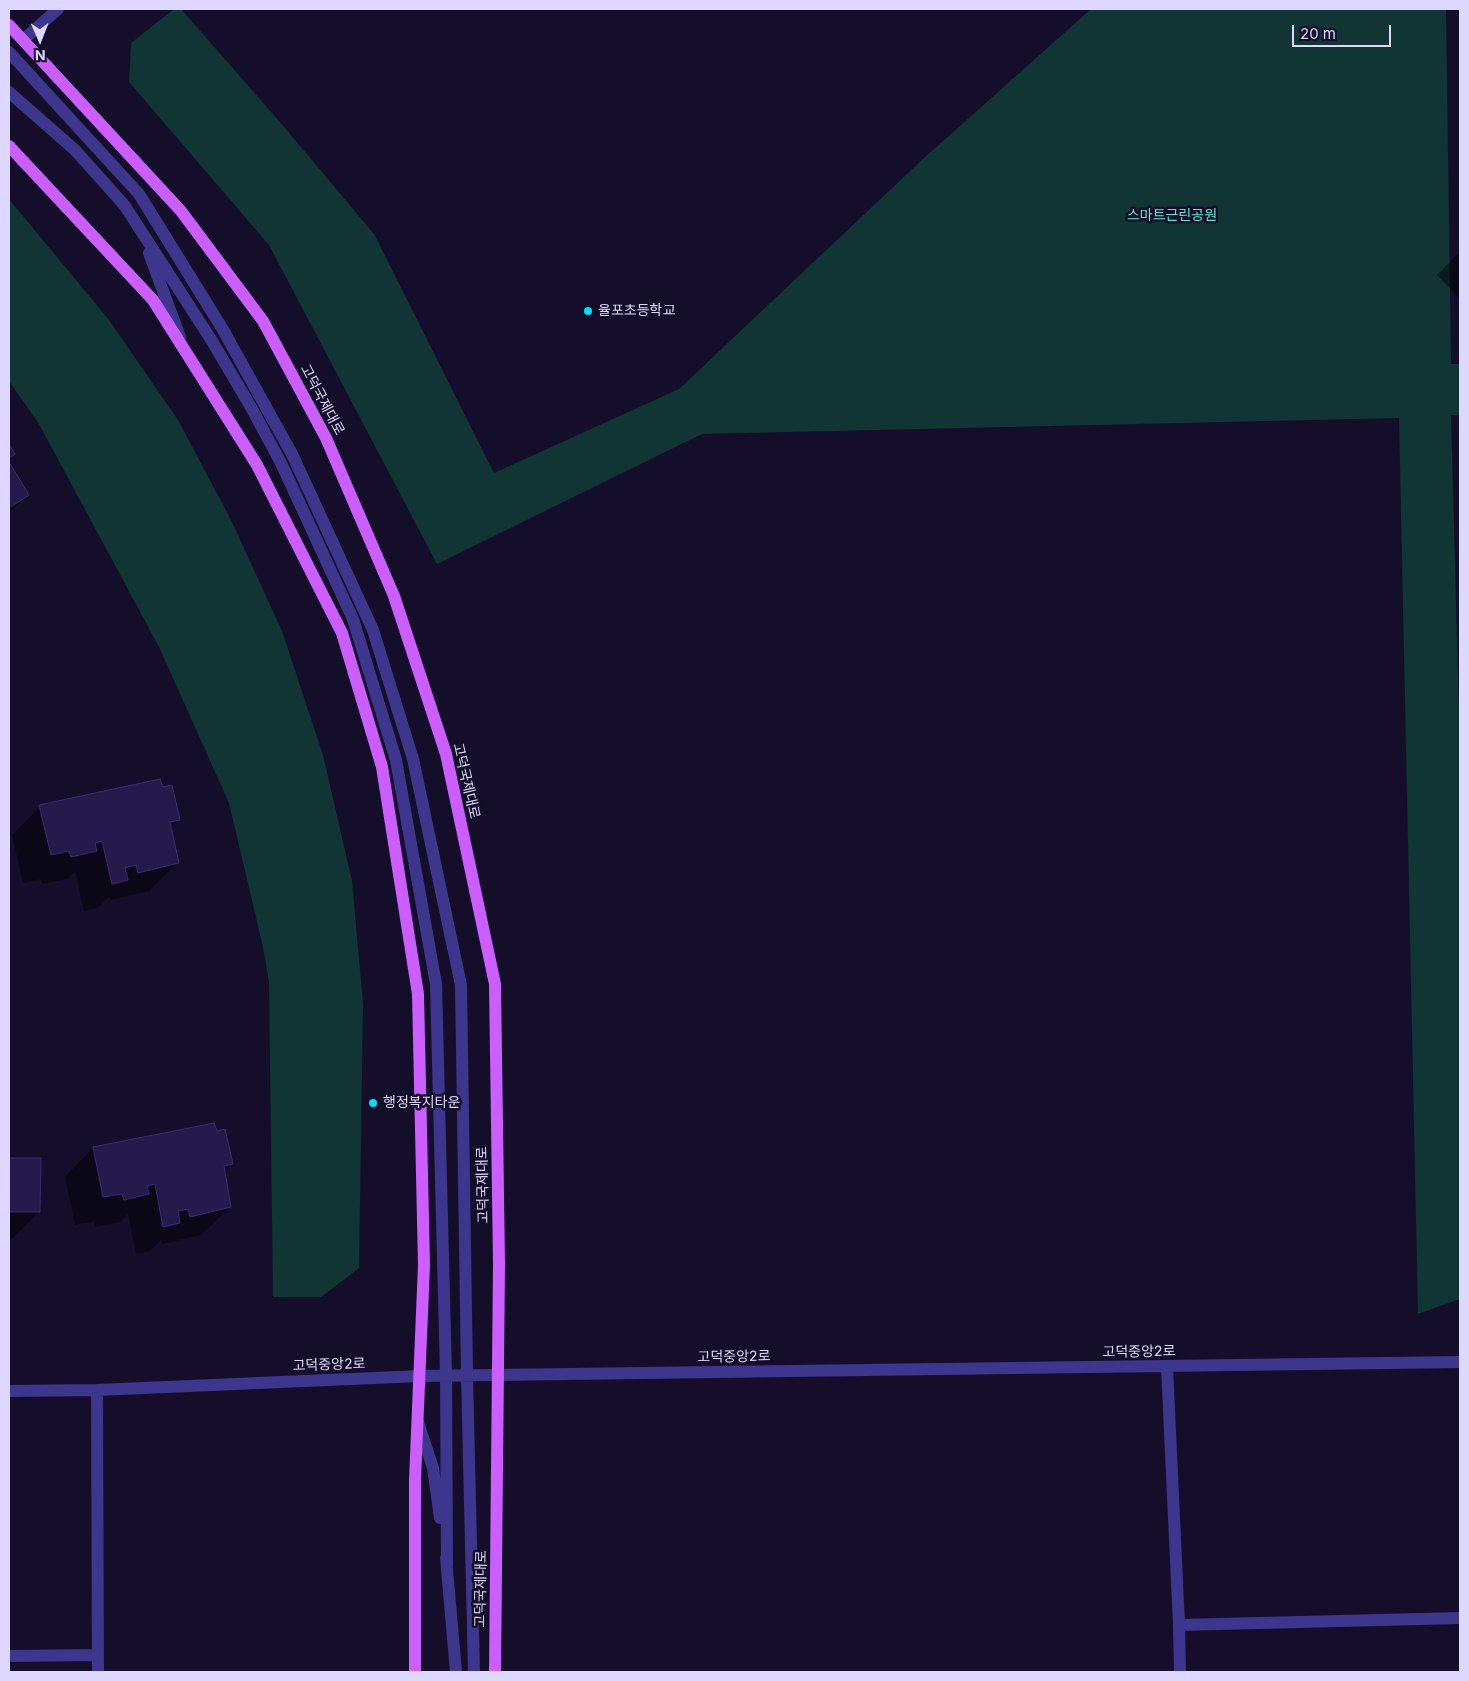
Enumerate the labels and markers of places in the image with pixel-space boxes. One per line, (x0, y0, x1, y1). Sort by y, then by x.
place label: 율포초등학교 (598, 303, 675, 319)
marker: 율포초등학교 (582, 305, 594, 317)
place label: 행정복지타운 (383, 1095, 460, 1111)
marker: 행정복지타운 (367, 1097, 379, 1109)

